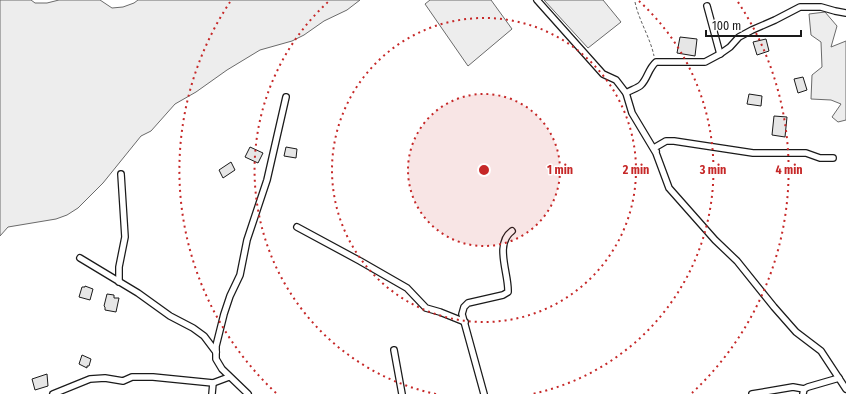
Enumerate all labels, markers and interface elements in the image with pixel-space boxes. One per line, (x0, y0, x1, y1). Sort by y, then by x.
scale bar (706, 12, 801, 38)
text: 100 m (712, 19, 741, 33)
centre of rings (477, 163, 491, 177)
text: 1 min (547, 163, 573, 177)
text: 2 min (622, 163, 649, 177)
text: 3 min (699, 163, 726, 177)
text: 4 min (775, 163, 803, 177)

